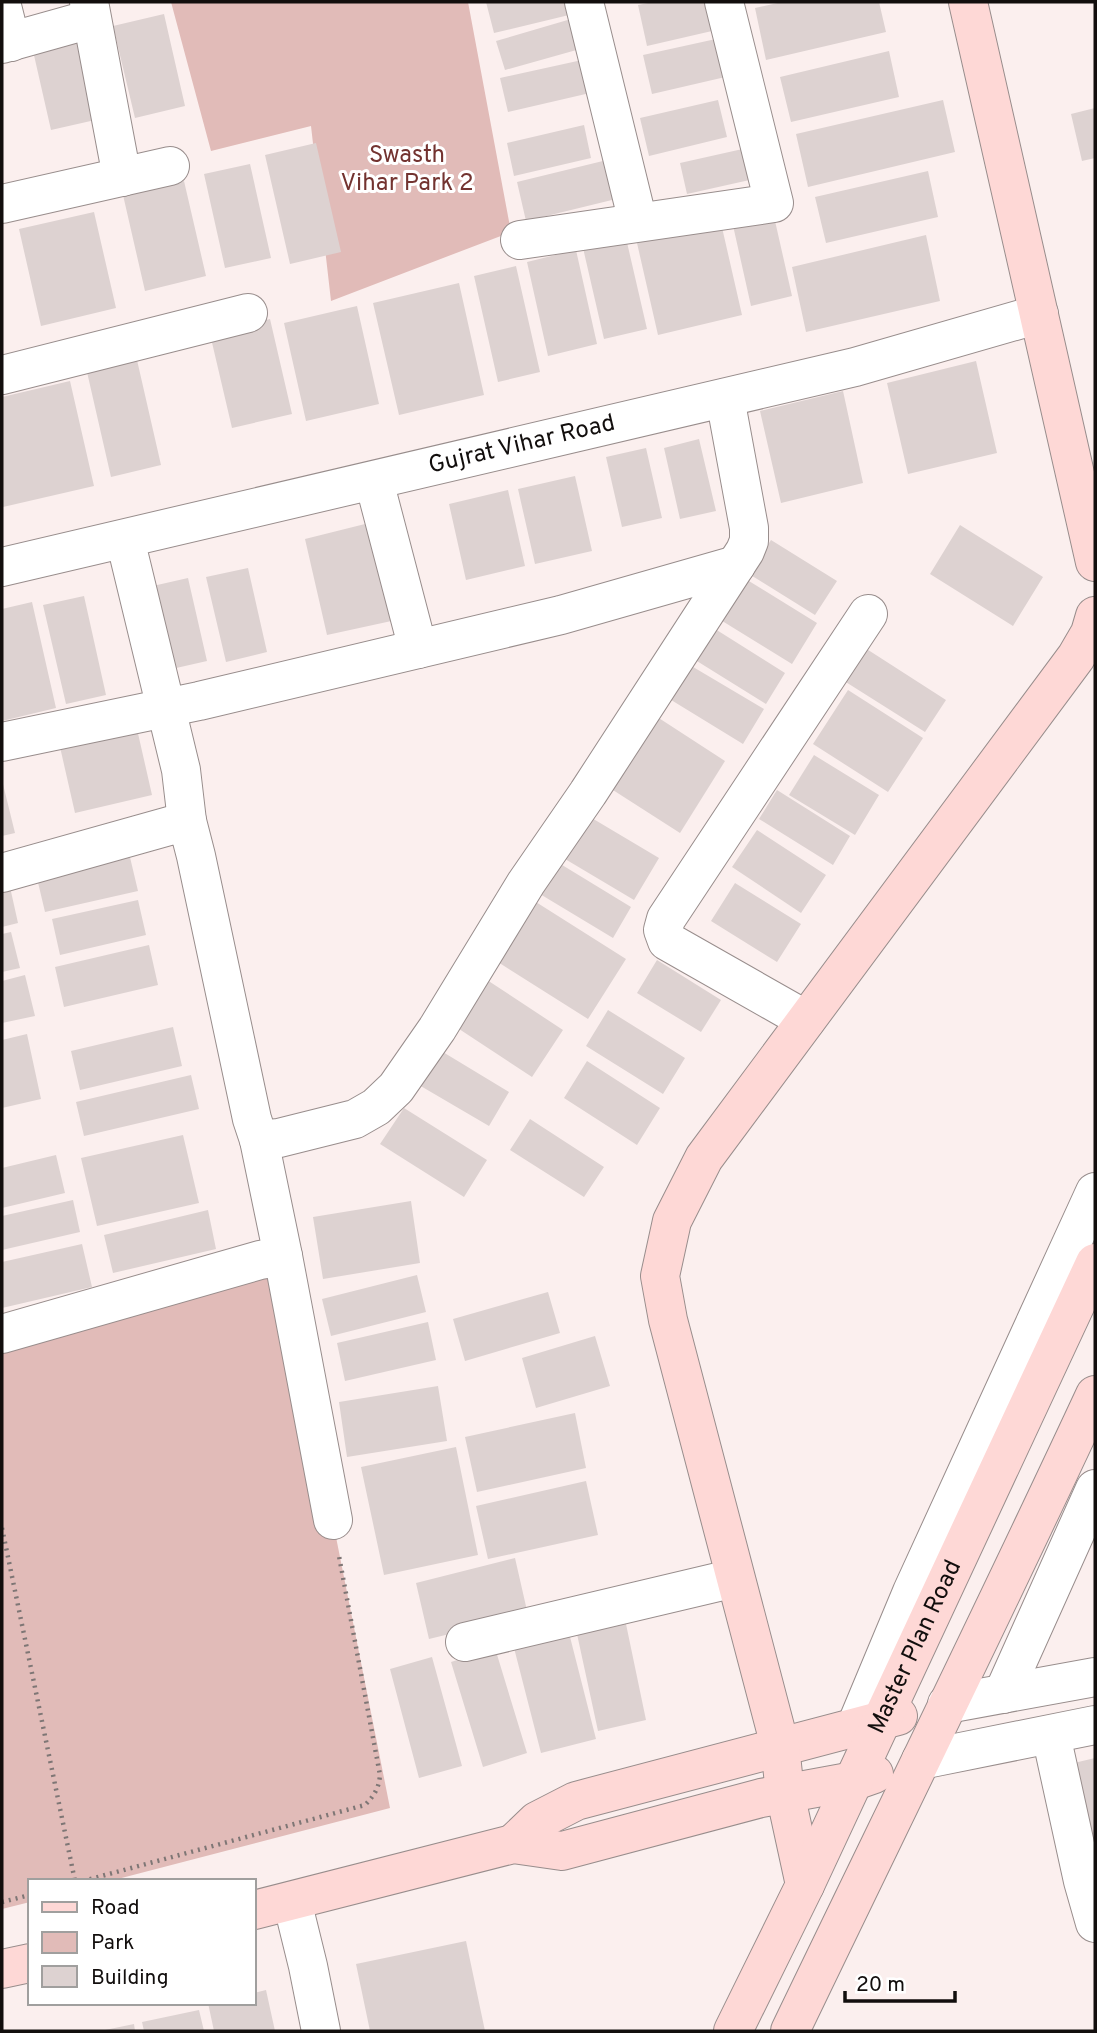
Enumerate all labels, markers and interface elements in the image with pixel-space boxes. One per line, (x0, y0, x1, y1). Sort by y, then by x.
park label: Swasth Vihar Park 2 (340, 141, 474, 199)
street label: Gujrat Vihar Road (426, 409, 618, 481)
street label: Master Plan Road (862, 1556, 969, 1739)
legend (28, 1879, 256, 2005)
text: Road (91, 1895, 140, 1922)
text: Park (91, 1930, 134, 1957)
scale bar (845, 1960, 955, 2004)
text: Building (91, 1965, 169, 1992)
text: 20 m (856, 1972, 905, 1999)

